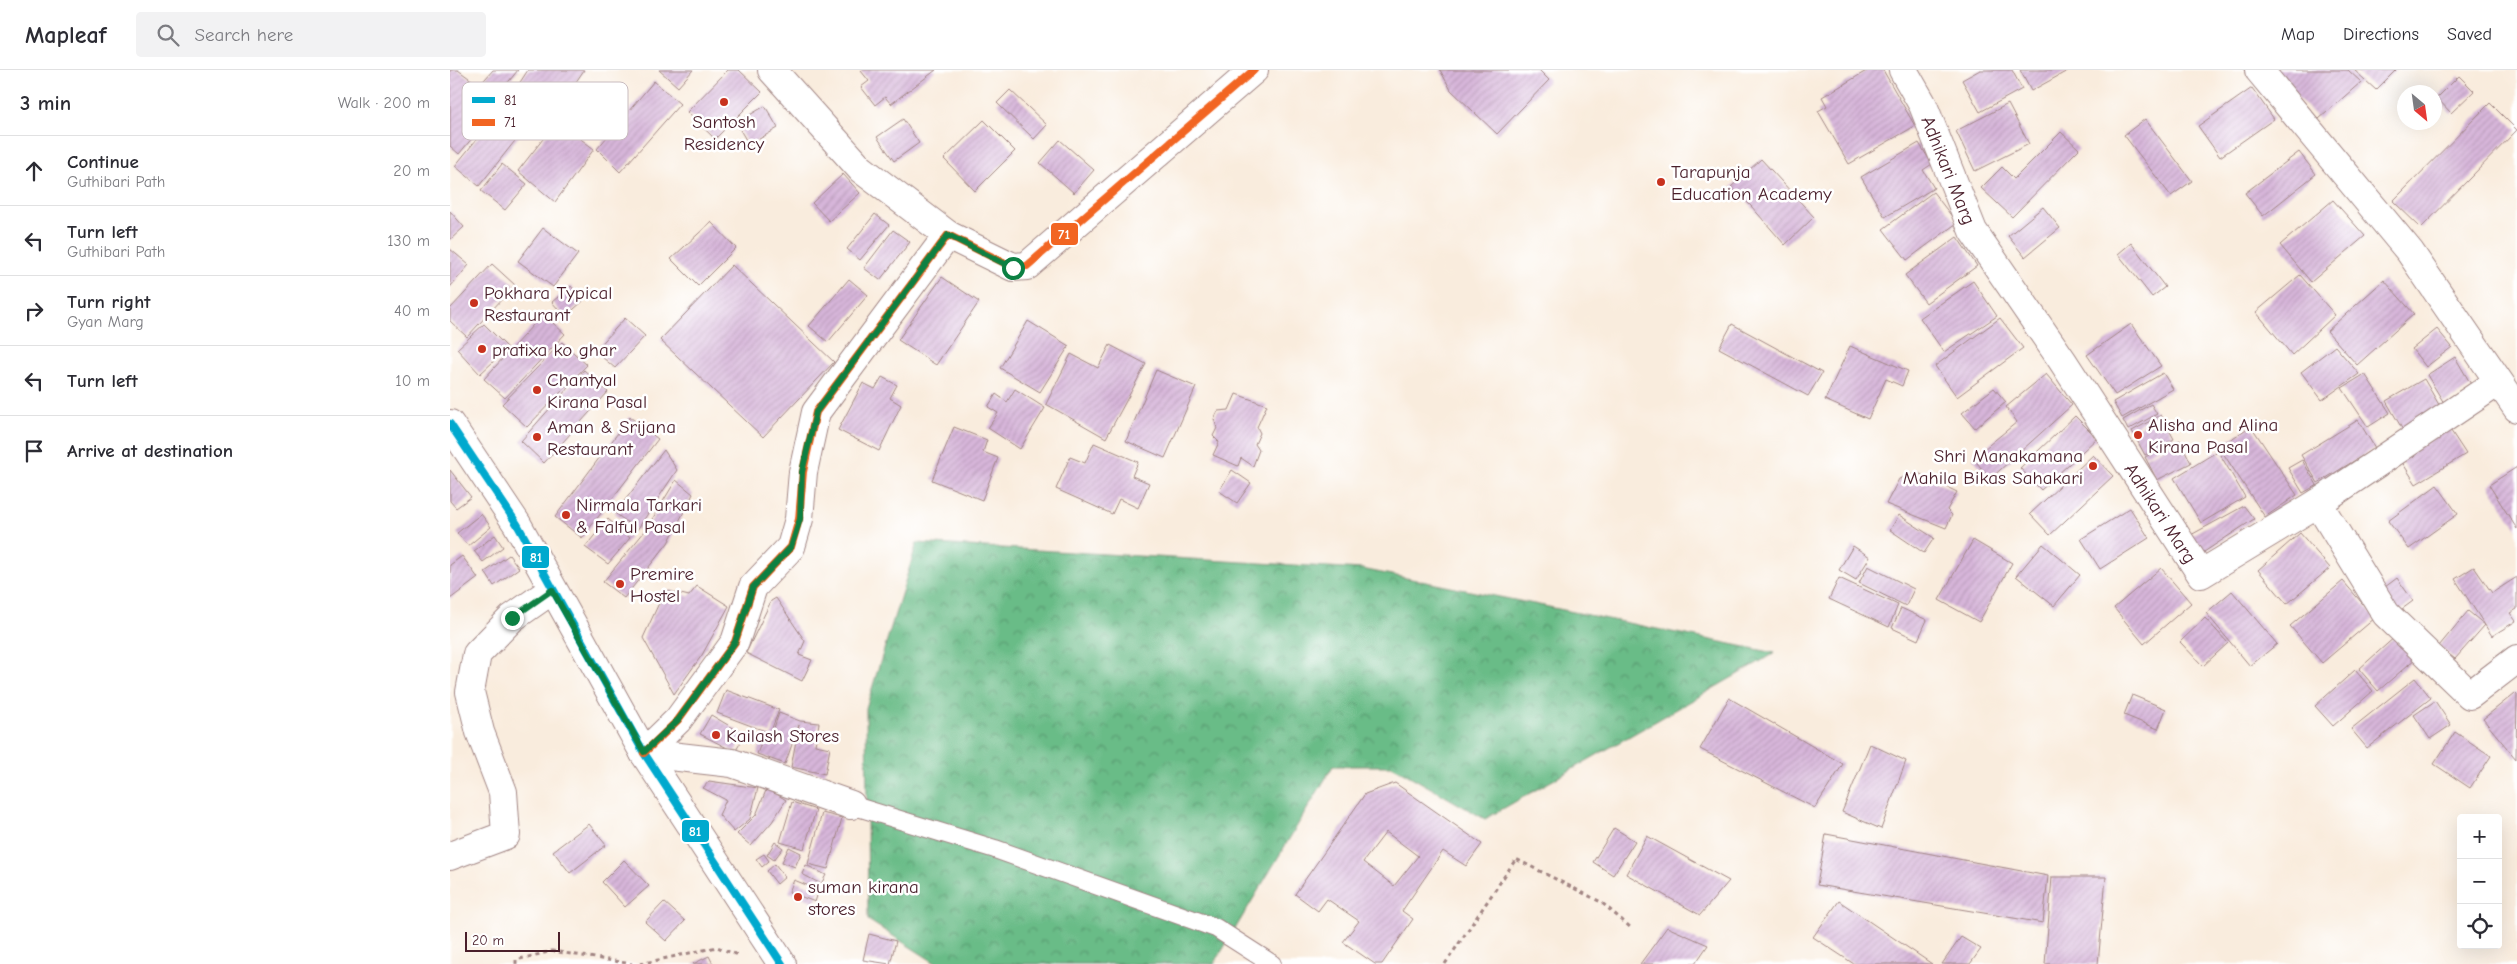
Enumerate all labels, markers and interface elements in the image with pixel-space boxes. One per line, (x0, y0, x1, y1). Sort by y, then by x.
search box (136, 12, 486, 57)
text: Mapleaf (25, 21, 106, 49)
icon: search (154, 21, 182, 49)
text: Search here (194, 24, 293, 46)
text: Map (2281, 24, 2315, 45)
text: Directions (2343, 24, 2419, 45)
text: Saved (2447, 24, 2492, 45)
legend (462, 82, 628, 140)
north arrow (2397, 85, 2442, 130)
text: 3 min (20, 91, 71, 115)
text: 81 (504, 92, 517, 109)
text: Walk · 200 m (338, 94, 430, 112)
marker: Santosh Residency (718, 96, 730, 108)
place label: Santosh Residency (684, 111, 765, 155)
street label: Adhikari Marg (1916, 113, 1980, 228)
text: 71 (504, 114, 516, 131)
text: Continue (67, 151, 139, 173)
icon: ahead (20, 157, 48, 185)
place label: Tarapunja Education Academy (1671, 161, 1832, 205)
text: 20 m (393, 162, 430, 180)
text: Guthibari Path (67, 173, 165, 191)
marker: Tarapunja Education Academy (1655, 176, 1667, 188)
text: Turn left (67, 221, 138, 243)
line badge: 71 (1050, 222, 1079, 246)
text: 71 (1058, 226, 1070, 243)
icon: left (20, 227, 48, 255)
text: 130 m (387, 232, 430, 250)
text: Guthibari Path (67, 243, 165, 261)
route start (1002, 257, 1025, 280)
place label: Pokhara Typical Restaurant (484, 282, 612, 326)
text: Turn right (67, 291, 151, 313)
icon: right (20, 297, 48, 325)
marker: Pokhara Typical Restaurant (468, 297, 480, 309)
text: 40 m (394, 302, 430, 320)
text: Gyan Marg (67, 313, 144, 331)
place label: pratixa ko ghar (492, 339, 617, 361)
marker: pratixa ko ghar (476, 343, 488, 355)
icon: left (20, 367, 48, 395)
place label: Chantyal Kirana Pasal (547, 369, 647, 413)
text: Turn left (67, 370, 138, 392)
text: 10 m (395, 372, 430, 390)
marker: Chantyal Kirana Pasal (531, 384, 543, 396)
place label: Alisha and Alina Kirana Pasal (2148, 414, 2278, 458)
place label: Aman & Srijana Restaurant (547, 416, 676, 460)
marker: Alisha and Alina Kirana Pasal (2132, 429, 2144, 441)
marker: Aman & Srijana Restaurant (531, 431, 543, 443)
icon: arrive (20, 437, 48, 465)
text: Arrive at destination (67, 440, 233, 462)
place label: Shri Manakamana Mahila Bikas Sahakari (1903, 445, 2083, 489)
street label: Adhikari Marg (2120, 459, 2201, 568)
marker: Shri Manakamana Mahila Bikas Sahakari (2087, 460, 2099, 472)
place label: Nirmala Tarkari & Falful Pasal (576, 494, 702, 538)
marker: Nirmala Tarkari & Falful Pasal (560, 509, 572, 521)
line badge: 81 (521, 545, 550, 569)
text: 81 (530, 549, 542, 566)
place label: Premire Hostel (630, 563, 694, 607)
marker: Premire Hostel (614, 578, 626, 590)
route end (501, 607, 524, 630)
place label: Kailash Stores (726, 725, 839, 747)
marker: Kailash Stores (710, 729, 722, 741)
map controls (2457, 814, 2502, 949)
button: + (2457, 814, 2502, 859)
line badge: 81 (681, 819, 710, 843)
text: 81 (689, 823, 701, 840)
button: − (2457, 859, 2502, 904)
place label: suman kirana stores (808, 876, 919, 920)
marker: suman kirana stores (792, 891, 804, 903)
button: locate (2457, 904, 2502, 949)
scale bar (465, 929, 560, 952)
text: 20 m (472, 932, 504, 949)

